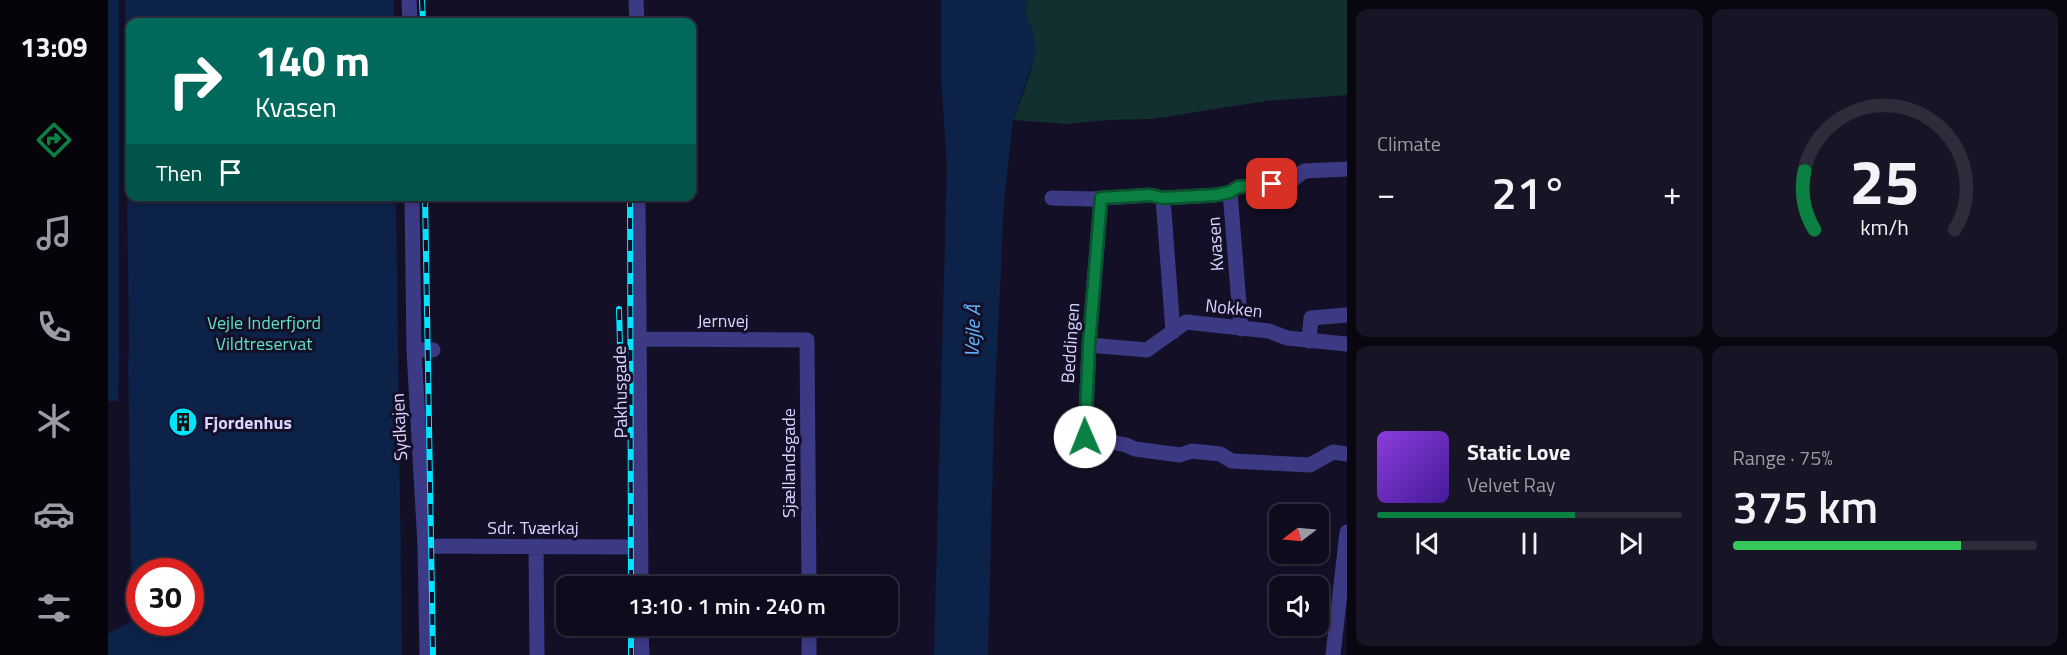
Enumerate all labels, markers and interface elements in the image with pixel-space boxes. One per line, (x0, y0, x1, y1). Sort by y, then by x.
text: 13:09 (20, 26, 88, 67)
text: 140 m (255, 28, 370, 92)
icon: right (156, 42, 234, 120)
text: Kvasen (255, 86, 337, 127)
icon: directions (33, 119, 75, 161)
text: Climate (1377, 128, 1441, 159)
text: 25 (1850, 133, 1920, 228)
text: Then (156, 156, 202, 190)
icon: arrive (214, 156, 247, 189)
pin (1246, 158, 1297, 209)
text: 21° (1491, 158, 1567, 226)
icon: arrive (1255, 167, 1288, 200)
text: − (1377, 168, 1395, 218)
text: + (1663, 168, 1681, 218)
text: km/h (1860, 211, 1909, 243)
icon: music (33, 212, 75, 254)
street label: Kvasen (1200, 216, 1230, 272)
street label: Nokken (1204, 292, 1264, 324)
street label: Beddingen (1054, 302, 1086, 384)
water label: Vejle Å (956, 303, 988, 358)
icon: phone (33, 306, 75, 348)
street label: Jernvej (697, 307, 749, 334)
park label: Vejle Inderfjord Vildtreservat (207, 309, 321, 357)
street label: Pakhusgade (606, 345, 634, 439)
street label: Sydkajen (384, 392, 414, 462)
icon: climate (33, 400, 75, 442)
position arrow (1053, 405, 1117, 469)
building icon: Fjordenhus (167, 406, 199, 438)
street label: Sjællandsgade (775, 408, 802, 518)
place label: Fjordenhus (204, 409, 292, 436)
text: Static Love (1467, 435, 1570, 469)
text: Range · 75% (1733, 442, 1833, 473)
text: Velvet Ray (1467, 469, 1556, 500)
text: 375 km (1733, 472, 1878, 540)
icon: car (33, 493, 75, 535)
north arrow (1269, 504, 1329, 564)
map controls (1269, 504, 1329, 636)
street label: Sdr. Tværkaj (487, 514, 579, 541)
icon: previous (1411, 527, 1444, 560)
icon: pause (1513, 527, 1546, 560)
icon: next (1614, 527, 1647, 560)
speed limit sign: 30 (126, 558, 204, 636)
button: sound (1269, 576, 1329, 636)
icon: filters (33, 587, 75, 629)
text: 13:10 · 1 min · 240 m (628, 589, 826, 623)

